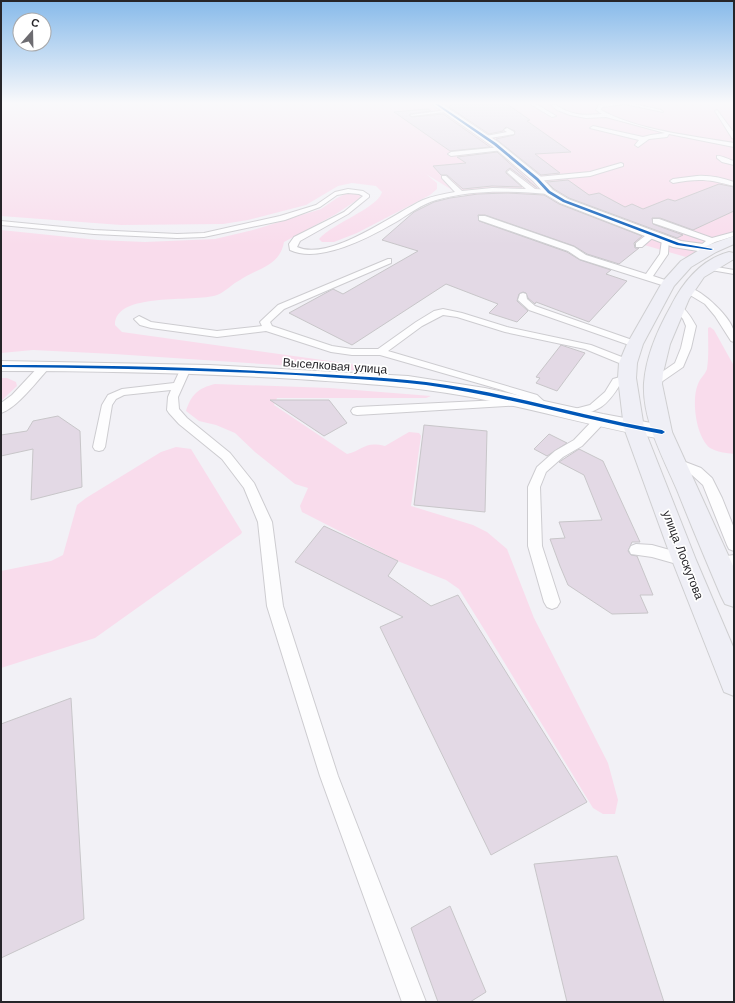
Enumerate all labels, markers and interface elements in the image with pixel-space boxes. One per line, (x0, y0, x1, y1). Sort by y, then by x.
north arrow (12, 12, 52, 52)
text: С (29, 16, 41, 31)
street label: Выселковая улица (282, 355, 388, 377)
street label: улица Лоскутова (660, 509, 706, 602)

